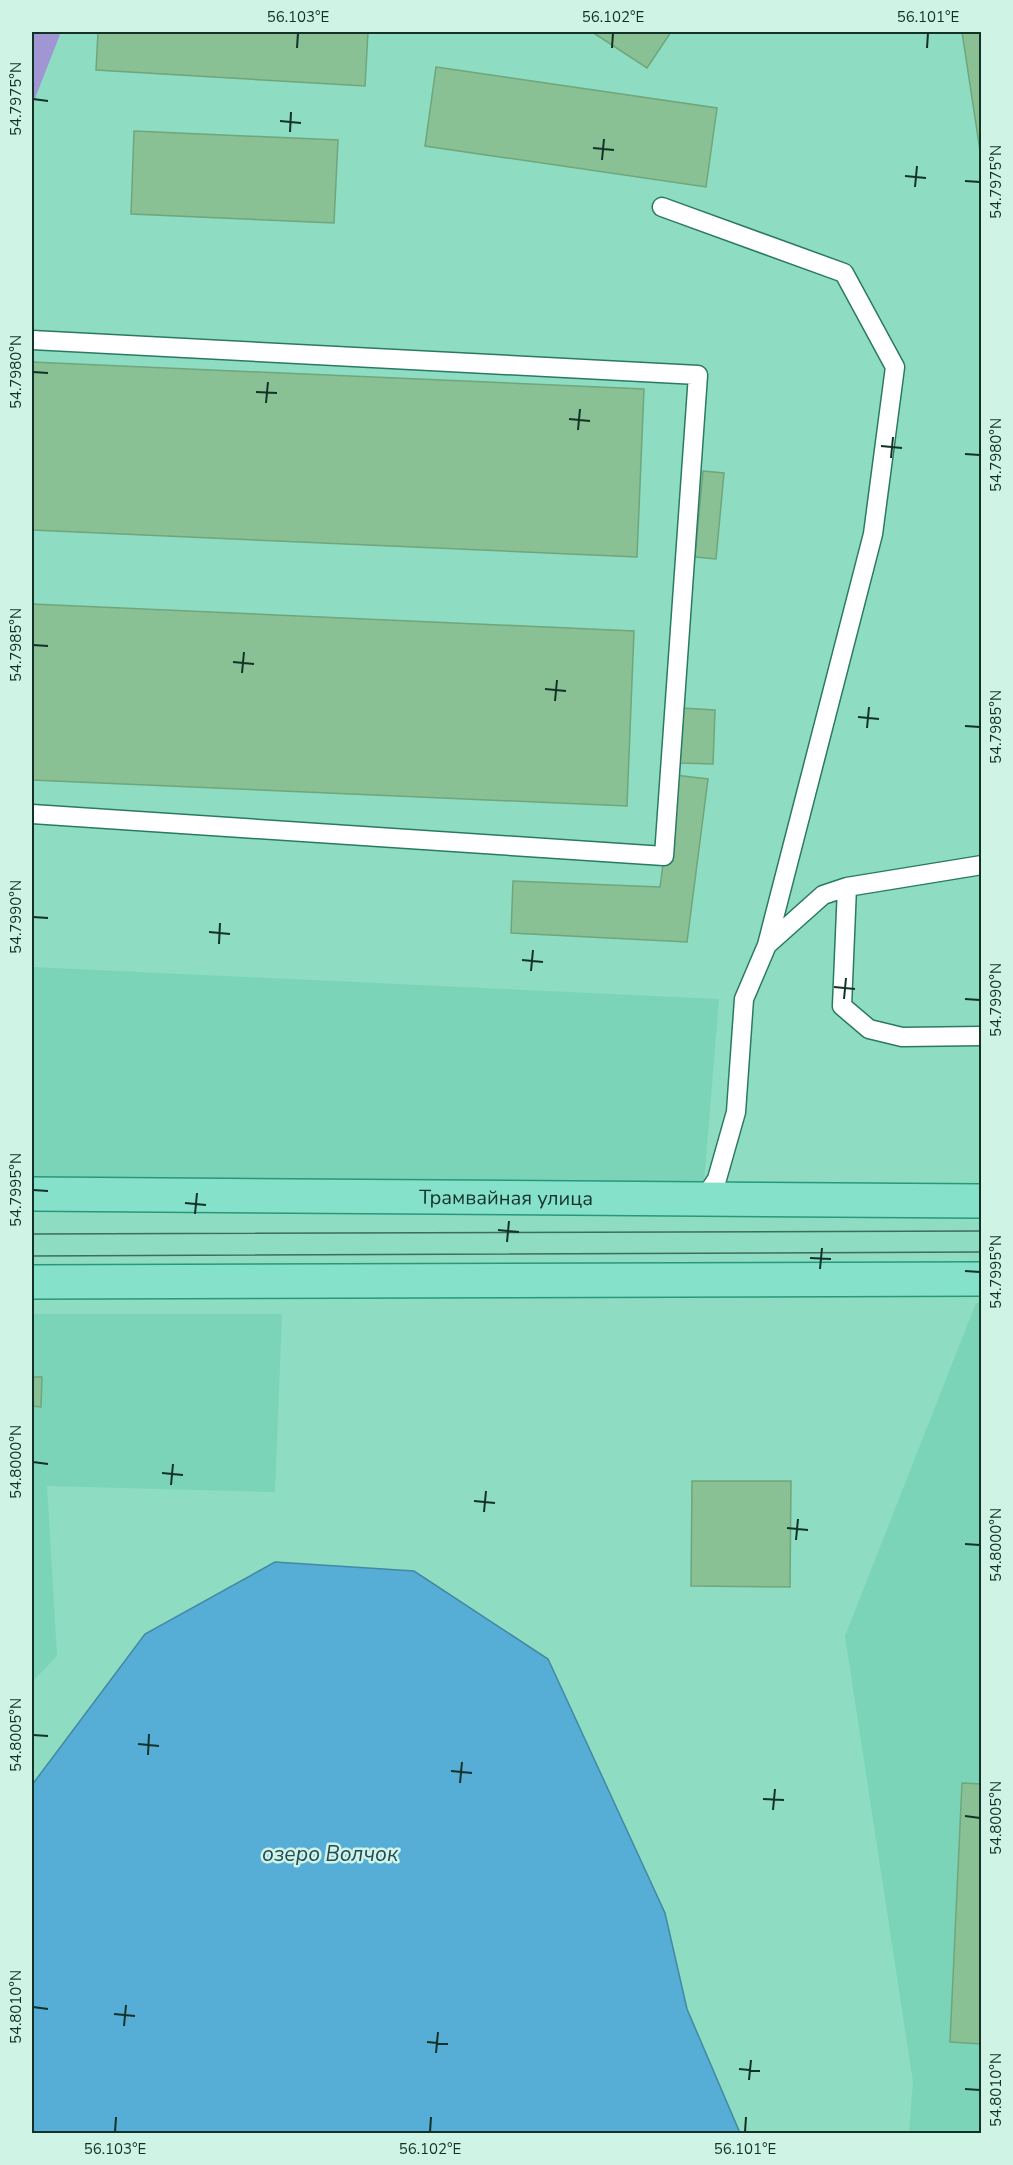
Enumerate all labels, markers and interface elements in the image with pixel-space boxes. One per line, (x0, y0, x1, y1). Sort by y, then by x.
text: 56.103°E (267, 7, 329, 27)
text: 56.102°E (582, 7, 644, 27)
text: 56.101°E (897, 7, 959, 27)
text: 54.7975°N (6, 62, 26, 136)
text: 54.7975°N (986, 145, 1006, 219)
text: 54.7980°N (6, 335, 26, 409)
text: 54.7980°N (986, 418, 1006, 492)
text: 54.7985°N (6, 608, 26, 682)
text: 54.7985°N (986, 690, 1006, 764)
text: 54.7990°N (6, 880, 26, 954)
text: 54.7990°N (986, 963, 1006, 1037)
text: 54.7995°N (6, 1153, 26, 1227)
street label: Трамвайная улица (419, 1184, 593, 1212)
text: 54.7995°N (986, 1235, 1006, 1309)
text: 54.8000°N (6, 1425, 26, 1499)
text: 54.8000°N (986, 1508, 1006, 1582)
text: 54.8005°N (6, 1698, 26, 1772)
text: 54.8005°N (986, 1781, 1006, 1855)
water label: озеро Волчок (262, 1840, 399, 1868)
text: 54.8010°N (6, 1970, 26, 2044)
text: 54.8010°N (986, 2053, 1006, 2127)
text: 56.103°E (84, 2139, 146, 2159)
text: 56.102°E (399, 2139, 461, 2159)
text: 56.101°E (714, 2139, 776, 2159)

